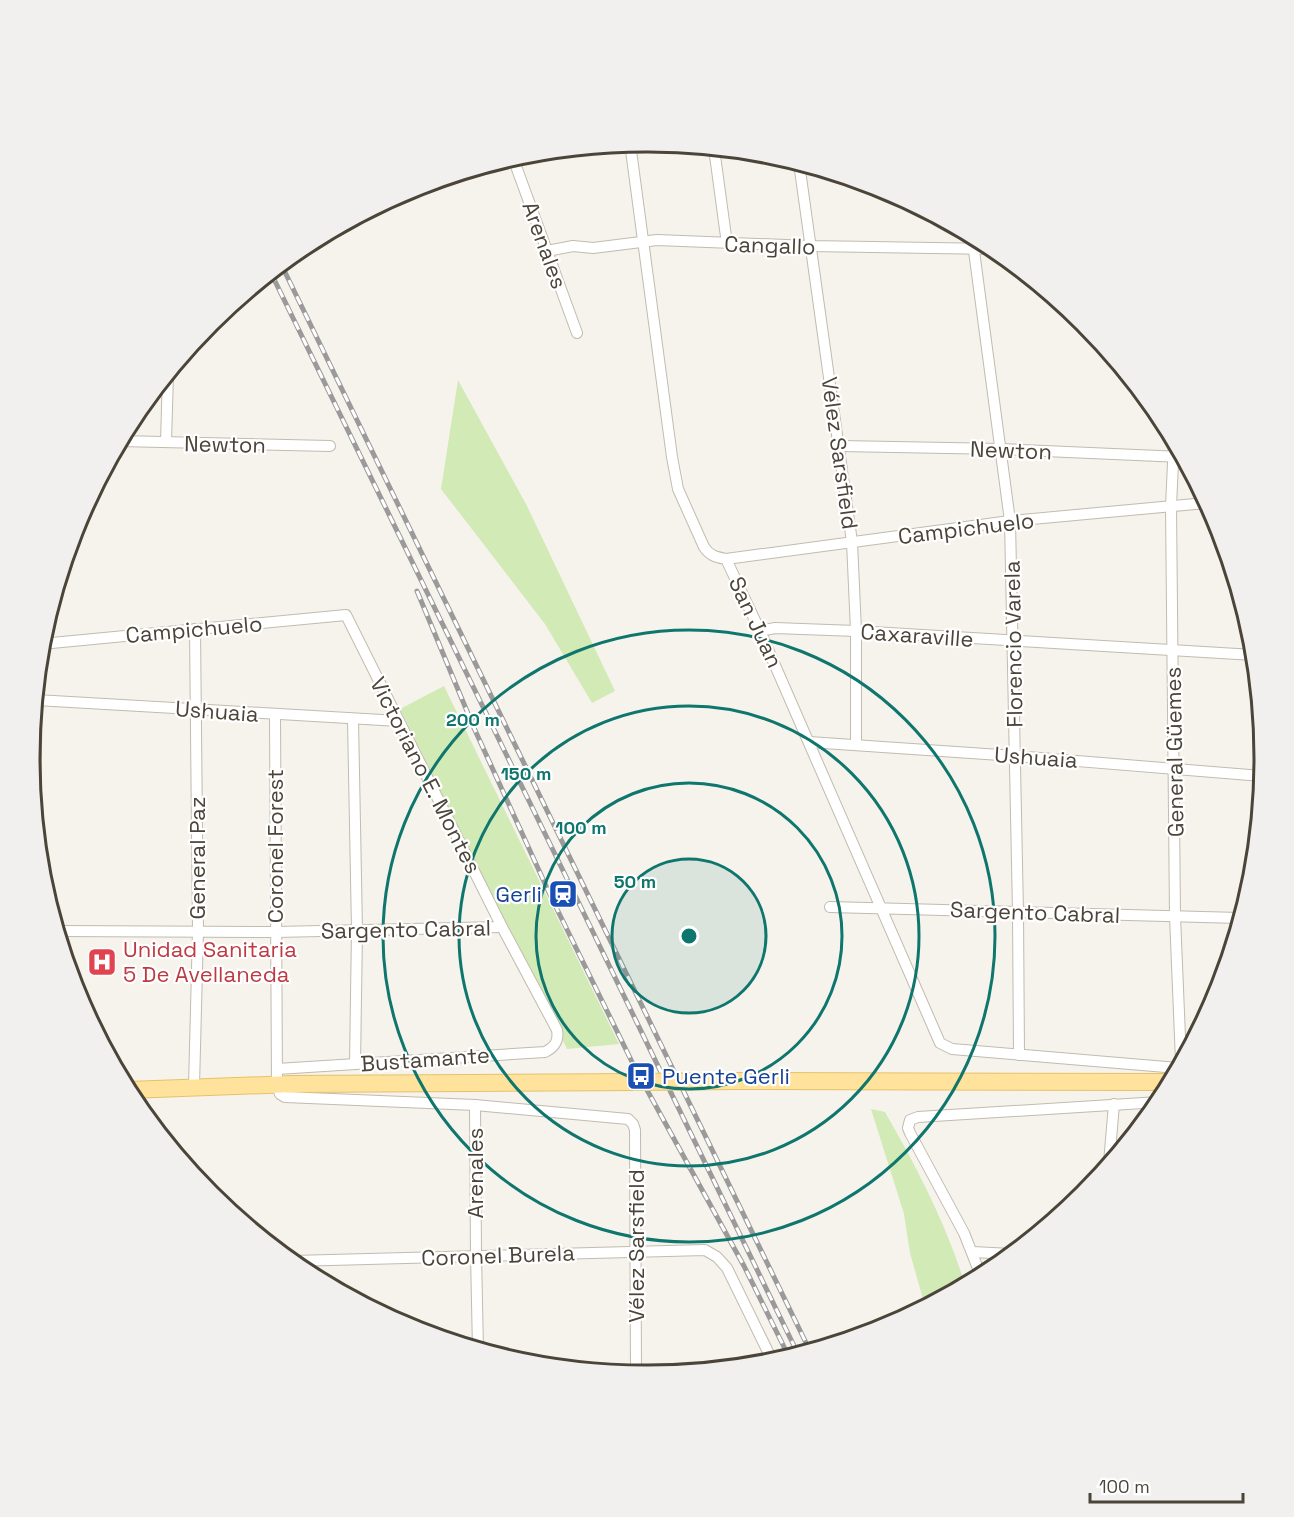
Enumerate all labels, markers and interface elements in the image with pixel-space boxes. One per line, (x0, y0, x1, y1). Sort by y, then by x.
street label: Arenales (516, 197, 574, 293)
street label: Cangallo (724, 229, 816, 261)
street label: Vélez Sarsfield (815, 375, 865, 531)
street label: Newton (184, 429, 266, 459)
street label: Newton (970, 435, 1052, 465)
street label: Campichuelo (896, 506, 1036, 550)
street label: Florencio Varela (998, 560, 1028, 728)
street label: San Juan (723, 572, 789, 672)
street label: Campichuelo (124, 609, 264, 649)
street label: Caxaraville (860, 617, 974, 653)
street label: General Güemes (1159, 667, 1189, 837)
street label: Victoriano E. Montes (364, 672, 488, 878)
street label: Ushuaia (174, 694, 260, 728)
text: 200 m (446, 708, 500, 731)
street label: Ushuaia (993, 740, 1079, 774)
text: 150 m (501, 762, 551, 785)
street label: Coronel Forest (261, 769, 289, 923)
street label: General Paz (183, 797, 211, 919)
text: 100 m (555, 816, 607, 839)
text: 50 m (614, 870, 656, 893)
station icon: Gerli (547, 878, 579, 910)
place label: Gerli (495, 880, 542, 908)
street label: Sargento Cabral (949, 895, 1121, 929)
street label: Sargento Cabral (321, 914, 491, 944)
centre of rings (679, 926, 699, 946)
place label: Unidad Sanitaria 5 De Avellaneda (123, 935, 297, 988)
hospital icon: Unidad Sanitaria 5 De Avellaneda (86, 946, 118, 978)
street label: Bustamante (359, 1041, 491, 1077)
bus stop icon: Puente Gerli (625, 1060, 657, 1092)
place label: Puente Gerli (662, 1062, 790, 1090)
street label: Arenales (461, 1128, 489, 1218)
street label: Vélez Sarsfield (622, 1169, 650, 1323)
street label: Coronel Burela (421, 1238, 576, 1272)
scale bar (1090, 1466, 1243, 1504)
text: 100 m (1099, 1475, 1150, 1498)

